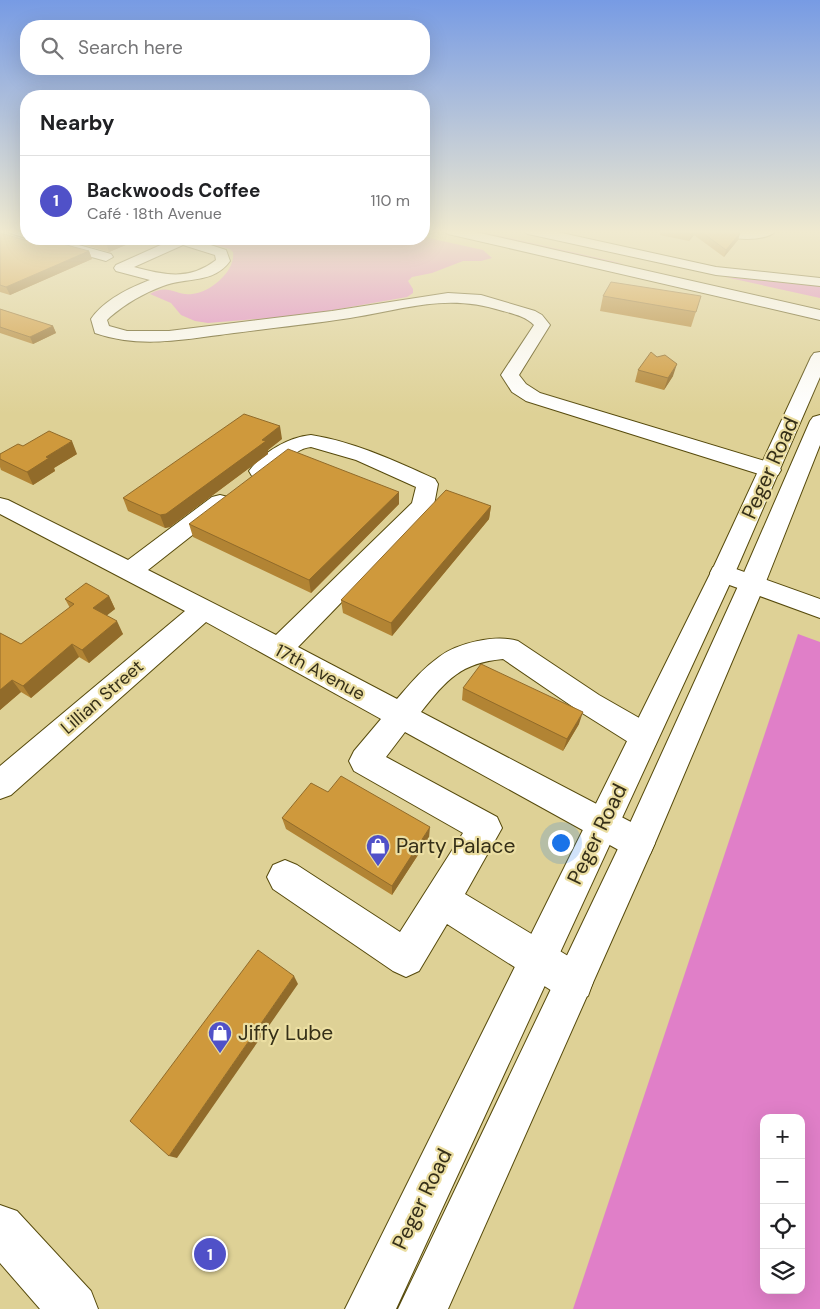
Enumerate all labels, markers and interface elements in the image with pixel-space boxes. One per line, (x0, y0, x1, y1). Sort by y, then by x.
search box (20, 20, 430, 75)
icon: search (38, 34, 66, 62)
text: Search here (78, 35, 183, 60)
text: Nearby (40, 109, 114, 137)
text: Backwoods Coffee (87, 178, 260, 203)
text: 1 (53, 190, 59, 211)
text: 110 m (371, 190, 410, 211)
text: Café · 18th Avenue (87, 203, 222, 224)
street label: Peger Road (735, 413, 805, 523)
street label: 17th Avenue (271, 638, 369, 706)
street label: Lillian Street (56, 654, 148, 740)
street label: Peger Road (561, 779, 633, 889)
your location (548, 830, 574, 856)
place label: Party Palace (396, 832, 516, 860)
shop icon: Party Palace (365, 833, 391, 867)
place label: Jiffy Lube (238, 1019, 333, 1047)
shop icon: Jiffy Lube (207, 1020, 233, 1054)
map controls (760, 1114, 805, 1294)
button: + (760, 1114, 805, 1159)
street label: Peger Road (386, 1144, 458, 1254)
button: − (760, 1159, 805, 1204)
button: locate (760, 1204, 805, 1249)
pin: 1 (194, 1235, 226, 1273)
button: layers (760, 1249, 805, 1294)

